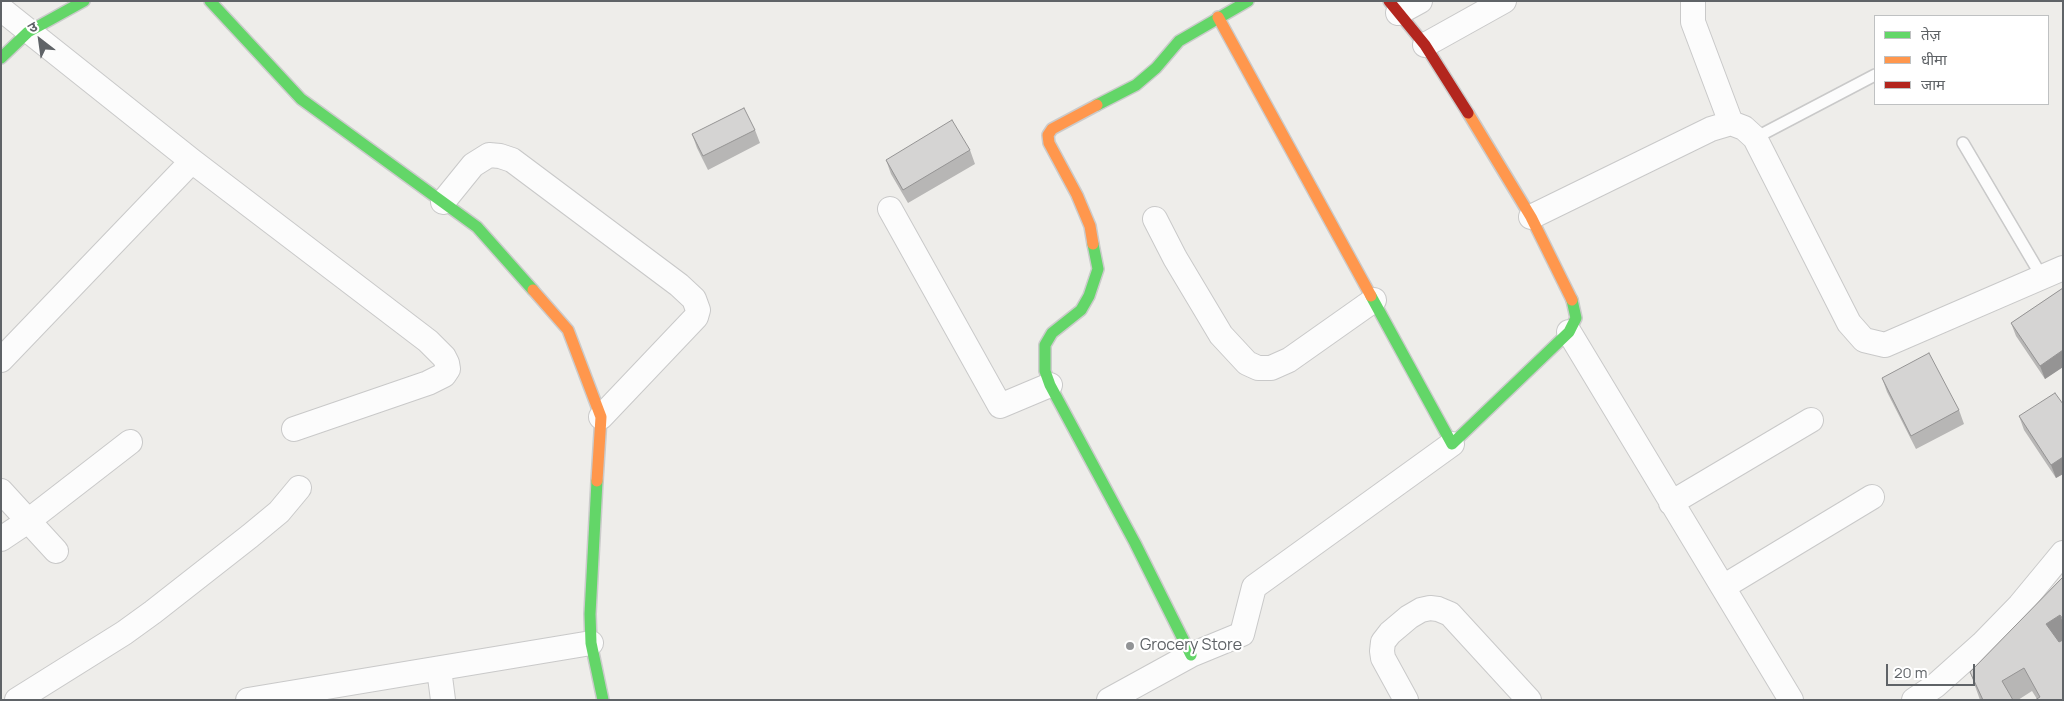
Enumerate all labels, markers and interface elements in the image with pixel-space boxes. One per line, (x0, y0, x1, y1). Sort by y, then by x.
north arrow (15, 15, 65, 65)
legend (1874, 15, 2049, 105)
text: उ (24, 16, 41, 37)
text: तेज़ (1921, 24, 1941, 45)
text: धीमा (1921, 49, 1947, 70)
text: जाम (1921, 74, 1945, 95)
place label: Grocery Store (1140, 636, 1242, 656)
marker: Grocery Store (1124, 640, 1136, 652)
scale bar (1889, 654, 1978, 686)
text: 20 m (1894, 662, 1927, 683)

